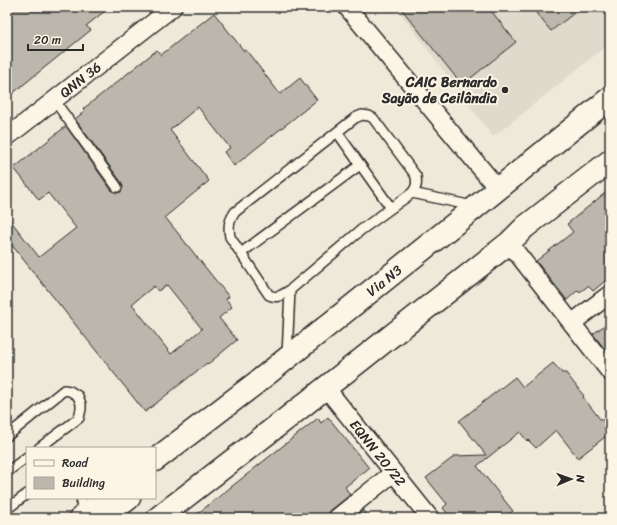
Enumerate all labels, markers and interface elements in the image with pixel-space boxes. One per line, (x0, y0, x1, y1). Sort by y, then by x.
scale bar (28, 26, 83, 52)
text: 20 m (34, 29, 61, 51)
street label: QNN 36 (54, 55, 107, 105)
place label: CAIC Bernardo Sayão de Ceilândia (381, 70, 497, 111)
marker: CAIC Bernardo Sayão de Ceilândia (500, 85, 510, 95)
street label: Via N3 (361, 258, 408, 303)
street label: EQNN 20/22 (343, 414, 412, 492)
legend (26, 447, 156, 499)
text: Road (62, 452, 89, 474)
north arrow (551, 459, 591, 499)
text: Building (62, 472, 105, 494)
text: N (571, 474, 590, 483)

